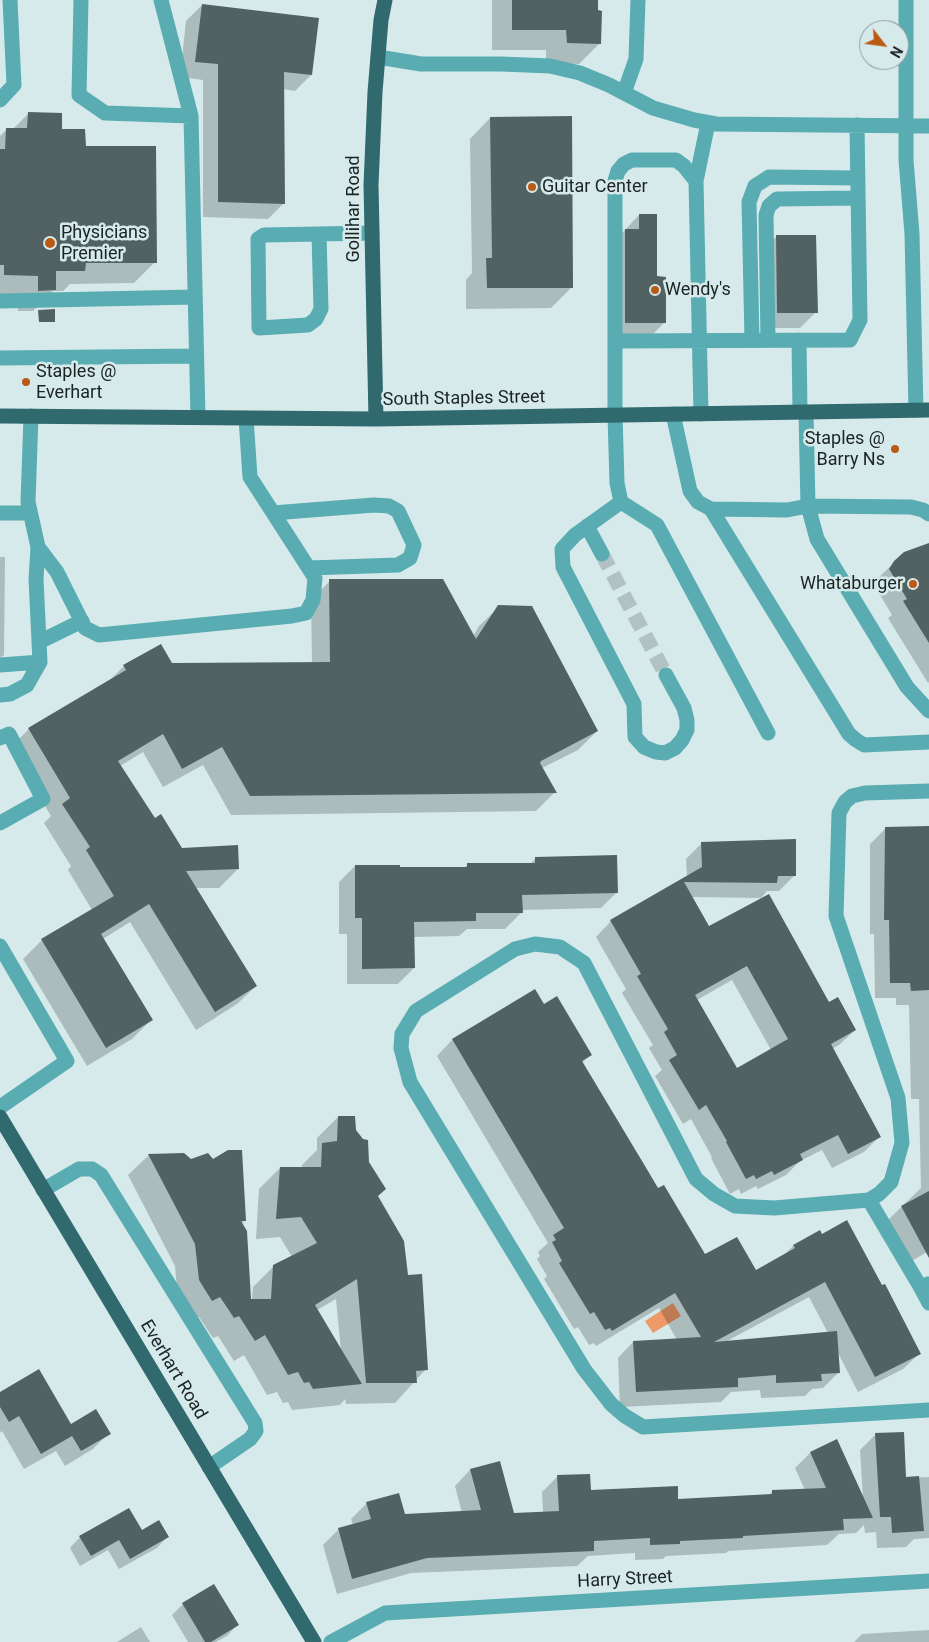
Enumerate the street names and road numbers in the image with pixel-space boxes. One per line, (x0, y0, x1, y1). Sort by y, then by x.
street label: Gollihar Road (343, 155, 365, 263)
street label: South Staples Street (382, 387, 546, 411)
street label: Everhart Road (135, 1316, 211, 1424)
street label: Harry Street (577, 1567, 673, 1593)

